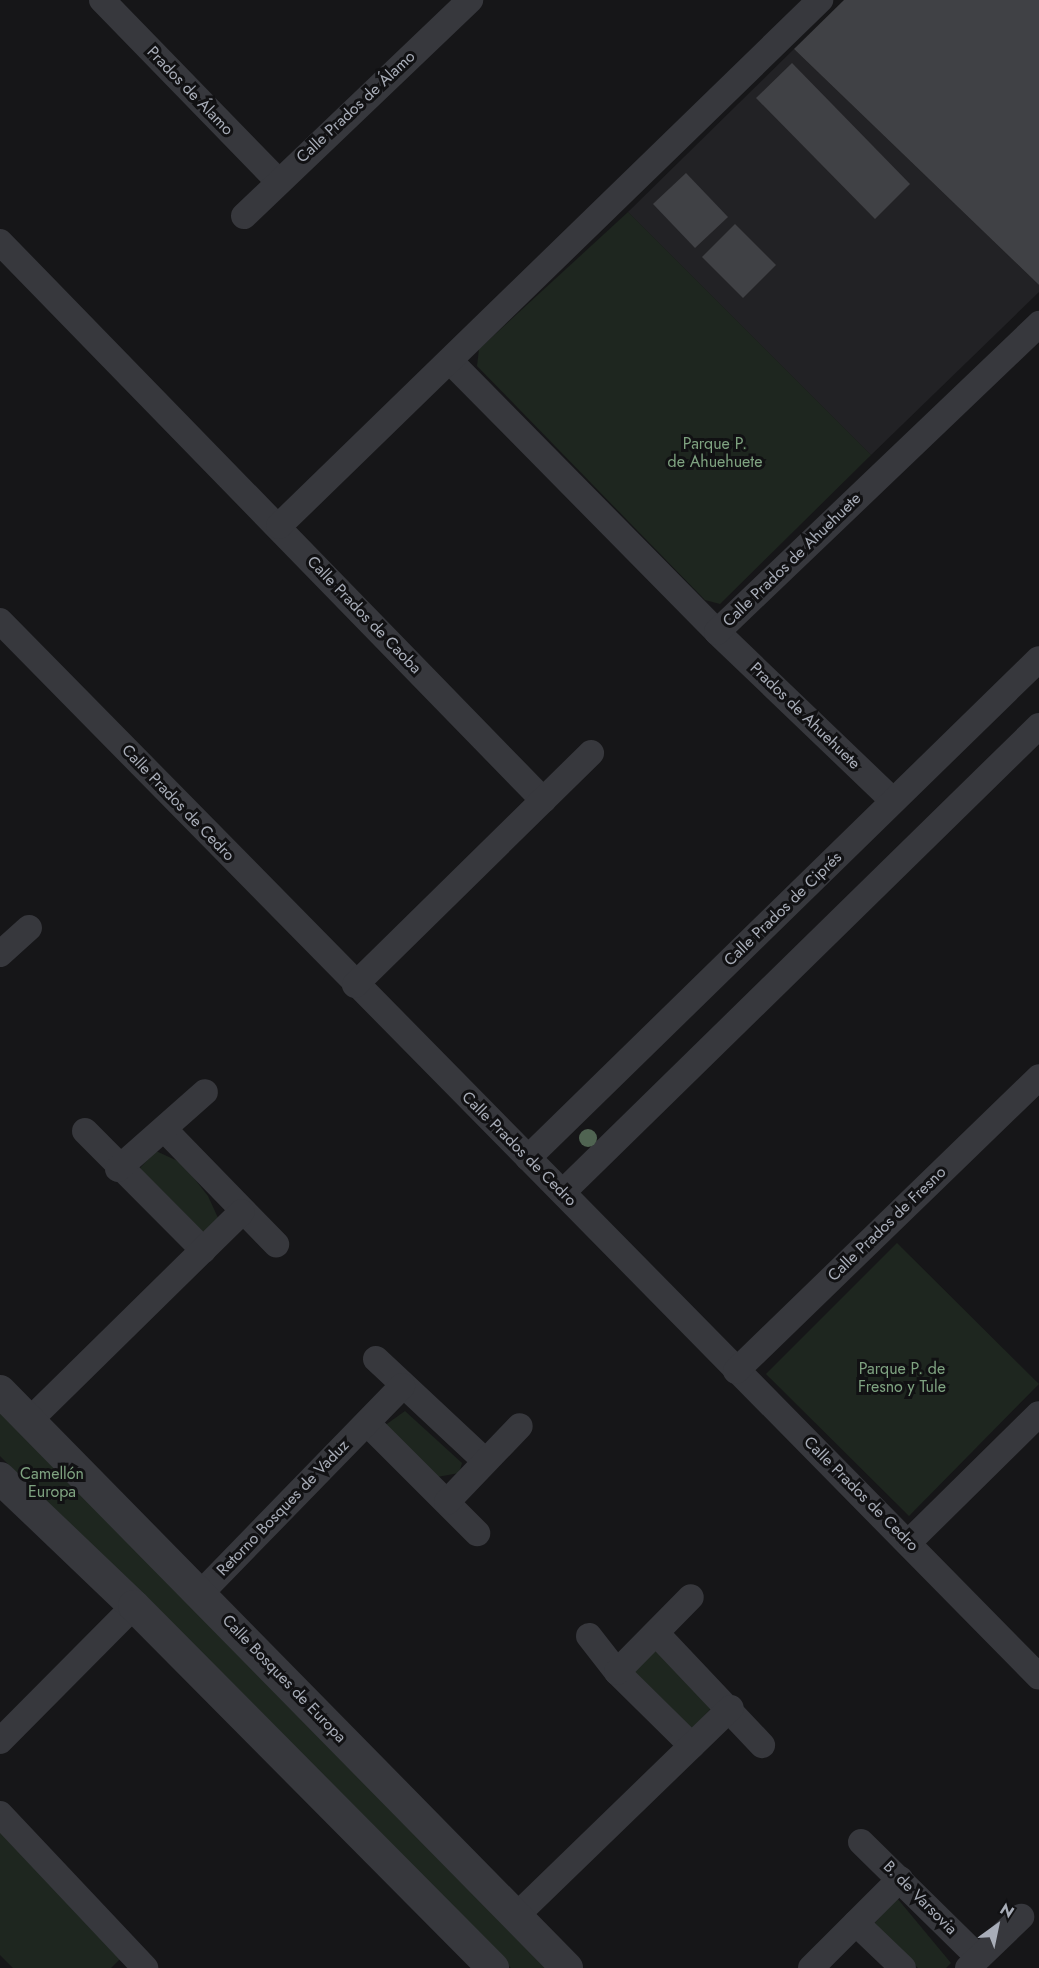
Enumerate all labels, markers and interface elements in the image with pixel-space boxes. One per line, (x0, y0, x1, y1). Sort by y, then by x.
street label: Prados de Álamo (143, 43, 237, 139)
street label: Calle Prados de Álamo (293, 47, 419, 167)
park label: Parque P. de Ahuehuete (668, 434, 762, 472)
street label: Calle Prados de Ahuehuete (719, 489, 865, 631)
street label: Calle Prados de Caoba (303, 552, 425, 678)
street label: Prados de Ahuehuete (746, 659, 864, 773)
street label: Calle Prados de Cedro (118, 741, 238, 865)
street label: Calle Prados de Ciprés (720, 848, 846, 970)
street label: Calle Prados de Cedro (458, 1088, 580, 1210)
street label: Calle Prados de Fresno (824, 1163, 950, 1285)
park label: Parque P. de Fresno y Tule (858, 1359, 946, 1397)
street label: Calle Prados de Cedro (800, 1433, 922, 1555)
street label: Retorno Bosques de Vaduz (213, 1436, 353, 1580)
park label: Camellón Europa (20, 1464, 84, 1502)
street label: Calle Bosques de Europa (218, 1611, 350, 1747)
street label: B. de Varsovia (879, 1857, 961, 1939)
north arrow (967, 1896, 1027, 1956)
text: N (995, 1897, 1019, 1924)

